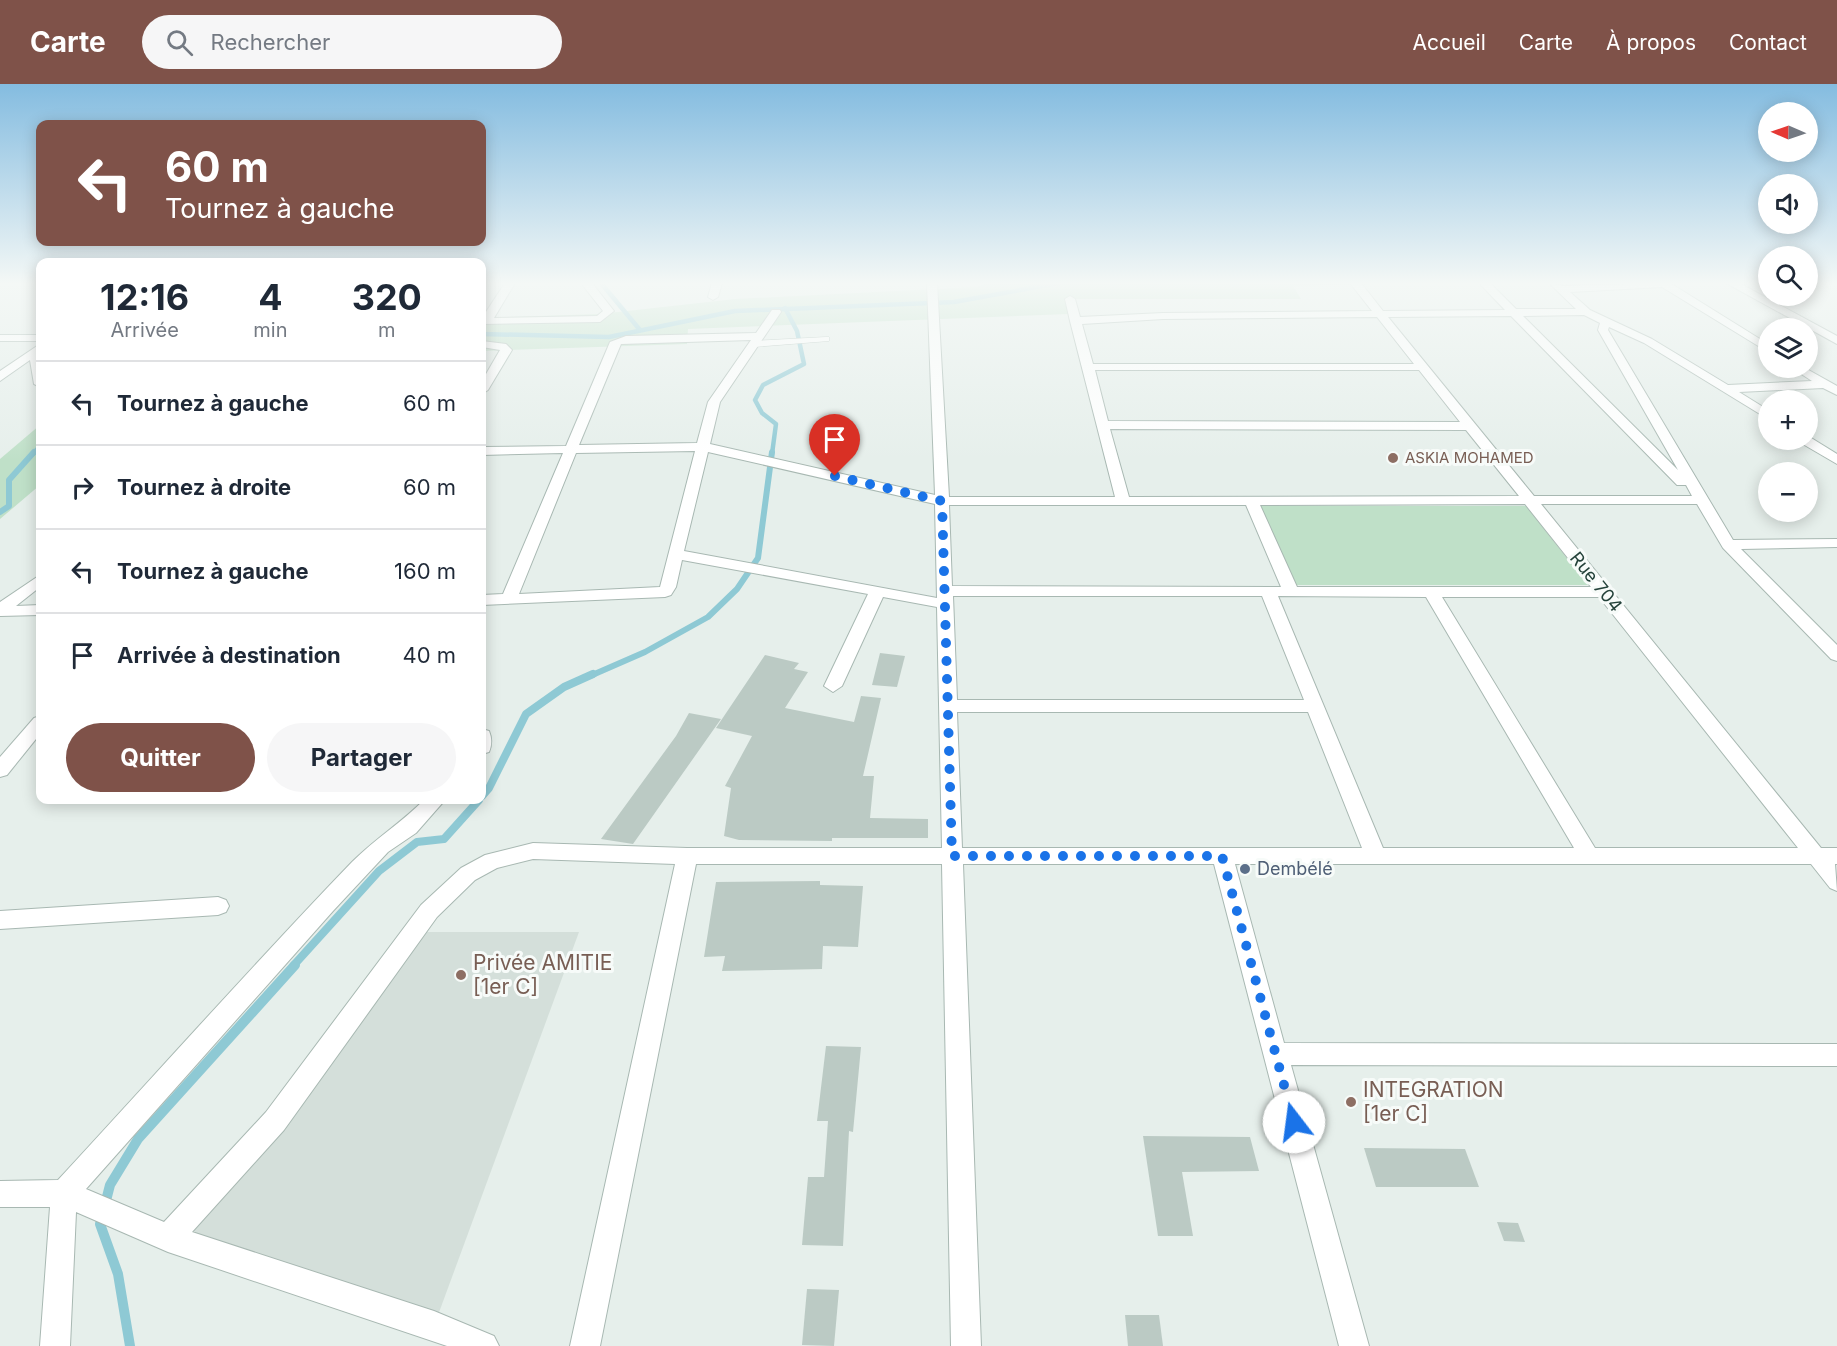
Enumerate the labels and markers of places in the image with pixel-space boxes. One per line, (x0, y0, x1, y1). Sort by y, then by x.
pin (809, 414, 860, 476)
place label: ASKIA MOHAMED (1405, 448, 1534, 467)
marker: ASKIA MOHAMED (1386, 451, 1400, 465)
place label: Dembélé (1257, 858, 1333, 879)
marker: Dembélé (1238, 862, 1252, 876)
place label: Privée AMITIE [1er C] (473, 950, 612, 999)
marker: Privée AMITIE [1er C] (454, 968, 468, 982)
place label: INTEGRATION [1er C] (1363, 1077, 1504, 1126)
marker: INTEGRATION [1er C] (1344, 1095, 1358, 1109)

